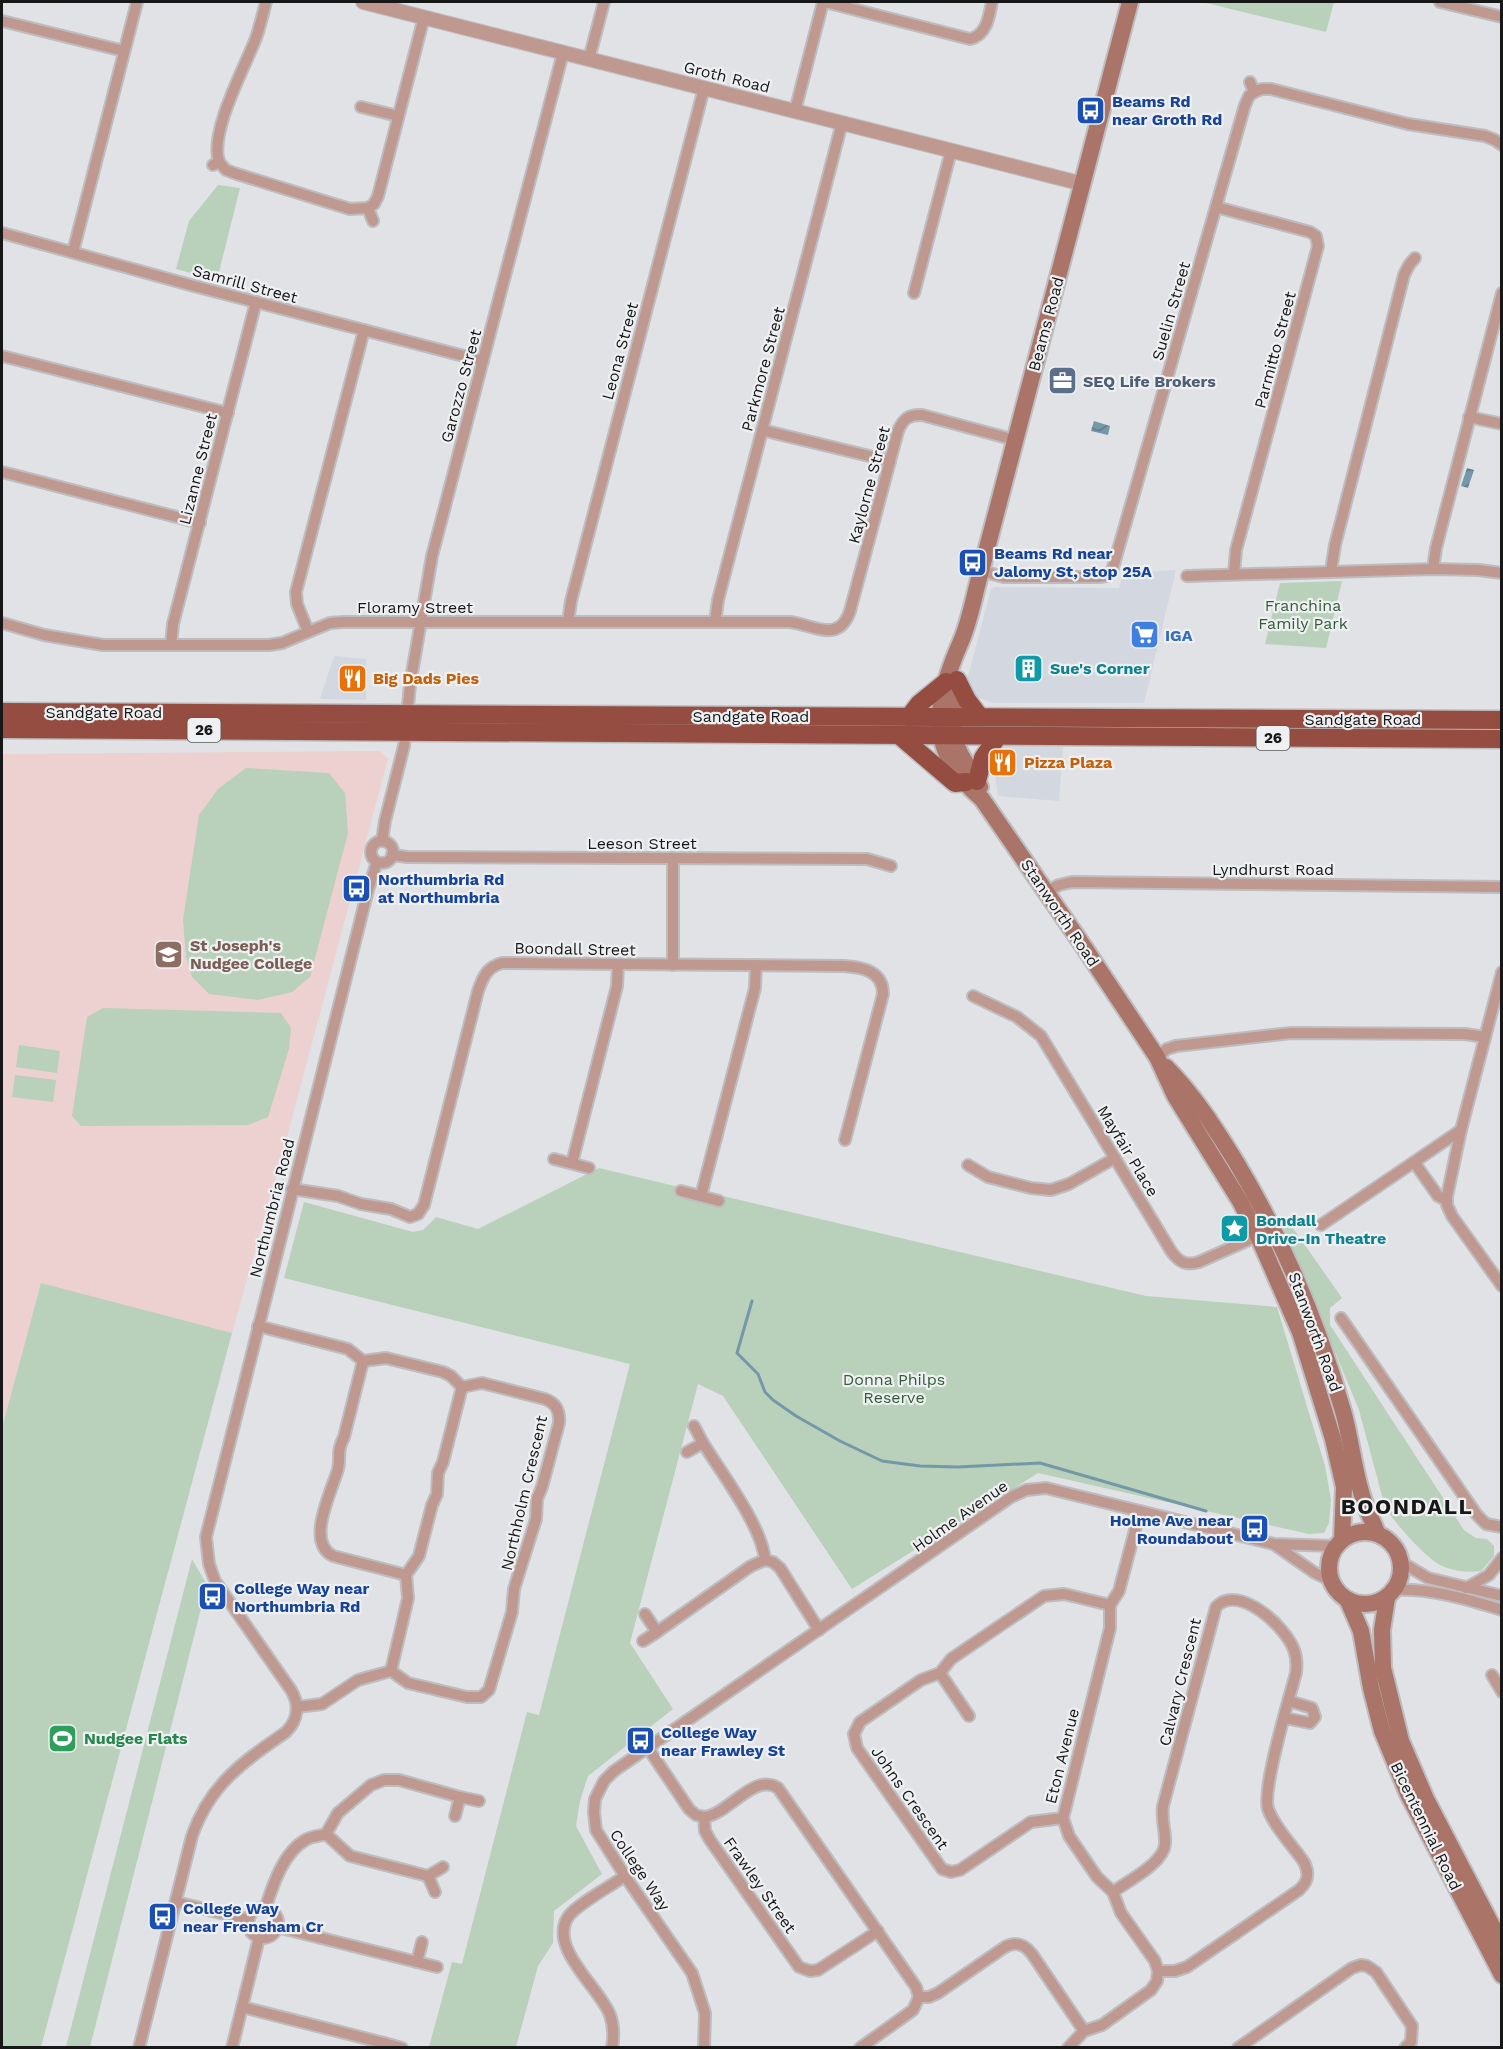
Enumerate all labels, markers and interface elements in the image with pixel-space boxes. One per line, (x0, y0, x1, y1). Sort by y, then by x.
street label: Groth Road (682, 57, 772, 97)
place label: Beams Rd near Groth Rd (1112, 92, 1222, 129)
bus stop icon: Beams Rd near Groth Rd (1075, 94, 1107, 126)
street label: Suelin Street (1148, 259, 1194, 363)
street label: Samrill Street (190, 261, 300, 307)
street label: Beams Road (1024, 275, 1068, 373)
street label: Parmitto Street (1250, 289, 1300, 411)
street label: Leona Street (598, 300, 642, 402)
street label: Parkmore Street (737, 304, 789, 433)
street label: Garozzo Street (437, 327, 485, 445)
office icon: SEQ Life Brokers (1046, 365, 1078, 397)
place label: SEQ Life Brokers (1083, 372, 1216, 391)
street label: Lizanne Street (175, 411, 221, 527)
street label: Kaylorne Street (844, 424, 894, 546)
place label: Beams Rd near Jalomy St, stop 25A (994, 544, 1152, 581)
bus stop icon: Beams Rd near Jalomy St, stop 25A (957, 546, 989, 578)
park label: Franchina Family Park (1258, 596, 1348, 633)
street label: Floramy Street (357, 598, 473, 617)
supermarket icon: IGA (1128, 619, 1160, 651)
place label: IGA (1165, 626, 1193, 645)
building icon: Sue's Corner (1013, 652, 1045, 684)
place label: Sue's Corner (1050, 659, 1150, 678)
restaurant icon: Big Dads Pies (336, 662, 368, 694)
place label: Big Dads Pies (373, 669, 479, 688)
street label: Sandgate Road (46, 703, 162, 722)
street label: Sandgate Road (693, 707, 809, 726)
street label: Sandgate Road (1305, 710, 1421, 729)
road number: 26 (188, 718, 220, 742)
road number: 26 (1256, 726, 1290, 750)
restaurant icon: Pizza Plaza (987, 746, 1019, 778)
place label: Pizza Plaza (1024, 753, 1113, 772)
street label: Leeson Street (587, 834, 697, 853)
street label: Stanworth Road (1017, 856, 1103, 970)
street label: Lyndhurst Road (1212, 860, 1334, 879)
place label: Northumbria Rd at Northumbria (378, 870, 504, 907)
bus stop icon: Northumbria Rd at Northumbria (341, 872, 373, 904)
place label: St Joseph's Nudgee College (190, 936, 312, 973)
school or university icon: St Joseph's Nudgee College (153, 938, 185, 970)
street label: Boondall Street (514, 938, 636, 960)
street label: Mayfair Place (1093, 1102, 1163, 1200)
street label: Northumbria Road (245, 1136, 299, 1280)
place label: Bondall Drive-In Theatre (1256, 1211, 1386, 1248)
place icon: Bondall Drive-In Theatre (1219, 1213, 1251, 1245)
street label: Stanworth Road (1285, 1270, 1345, 1394)
park label: Donna Philps Reserve (843, 1370, 945, 1407)
street label: Northholm Crescent (497, 1413, 551, 1572)
street label: Holme Avenue (909, 1476, 1011, 1556)
district label: BOONDALL (1341, 1494, 1473, 1519)
place label: Holme Ave near Roundabout (1110, 1511, 1233, 1548)
bus stop icon: Holme Ave near Roundabout (1238, 1513, 1270, 1545)
place label: College Way near Northumbria Rd (234, 1579, 369, 1616)
bus stop icon: College Way near Northumbria Rd (197, 1581, 229, 1613)
street label: Calvary Crescent (1155, 1616, 1205, 1748)
street label: Eton Avenue (1041, 1706, 1083, 1806)
sports icon: Nudgee Flats (47, 1722, 79, 1754)
place label: College Way near Frawley St (661, 1723, 785, 1760)
bus stop icon: College Way near Frawley St (624, 1725, 656, 1757)
place label: Nudgee Flats (84, 1729, 188, 1748)
street label: Johns Crescent (867, 1743, 953, 1854)
street label: Bicentennial Road (1387, 1759, 1465, 1893)
street label: College Way (606, 1826, 675, 1915)
street label: Frawley Street (720, 1833, 800, 1937)
place label: College Way near Frensham Cr (183, 1899, 323, 1936)
bus stop icon: College Way near Frensham Cr (146, 1901, 178, 1933)

